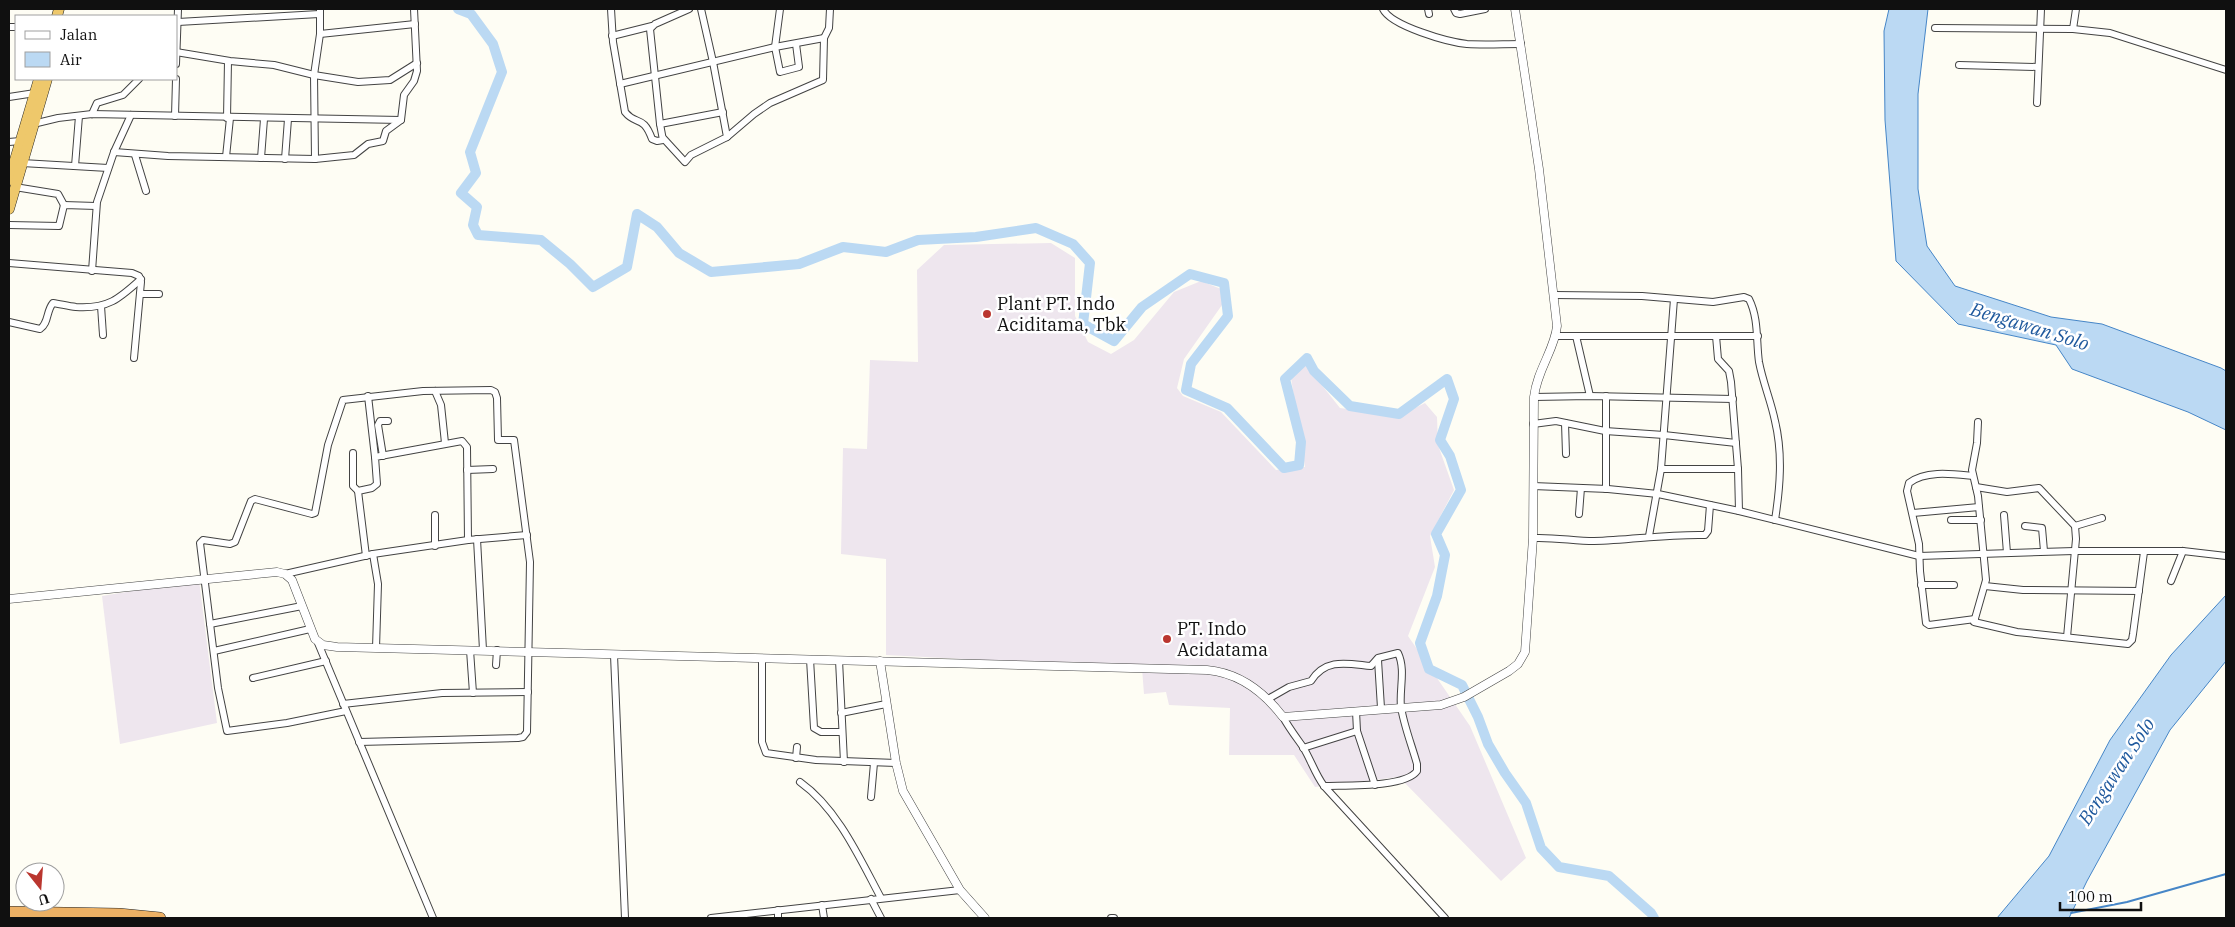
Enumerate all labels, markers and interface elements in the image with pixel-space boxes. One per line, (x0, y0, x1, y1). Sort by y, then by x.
legend (15, 15, 178, 80)
text: Jalan (60, 25, 98, 44)
text: Air (60, 50, 82, 69)
place label: Plant PT. Indo Aciditama, Tbk (997, 292, 1126, 336)
water label: Bengawan Solo (1967, 296, 2092, 355)
marker: Plant PT. Indo Aciditama, Tbk (981, 308, 993, 320)
place label: PT. Indo Acidatama (1177, 617, 1268, 661)
marker: PT. Indo Acidatama (1161, 633, 1173, 645)
water label: Bengawan Solo (2072, 713, 2159, 830)
north arrow (15, 862, 65, 912)
scale bar (2060, 880, 2141, 912)
text: 100 m (2068, 887, 2113, 906)
text: U (36, 889, 52, 910)

